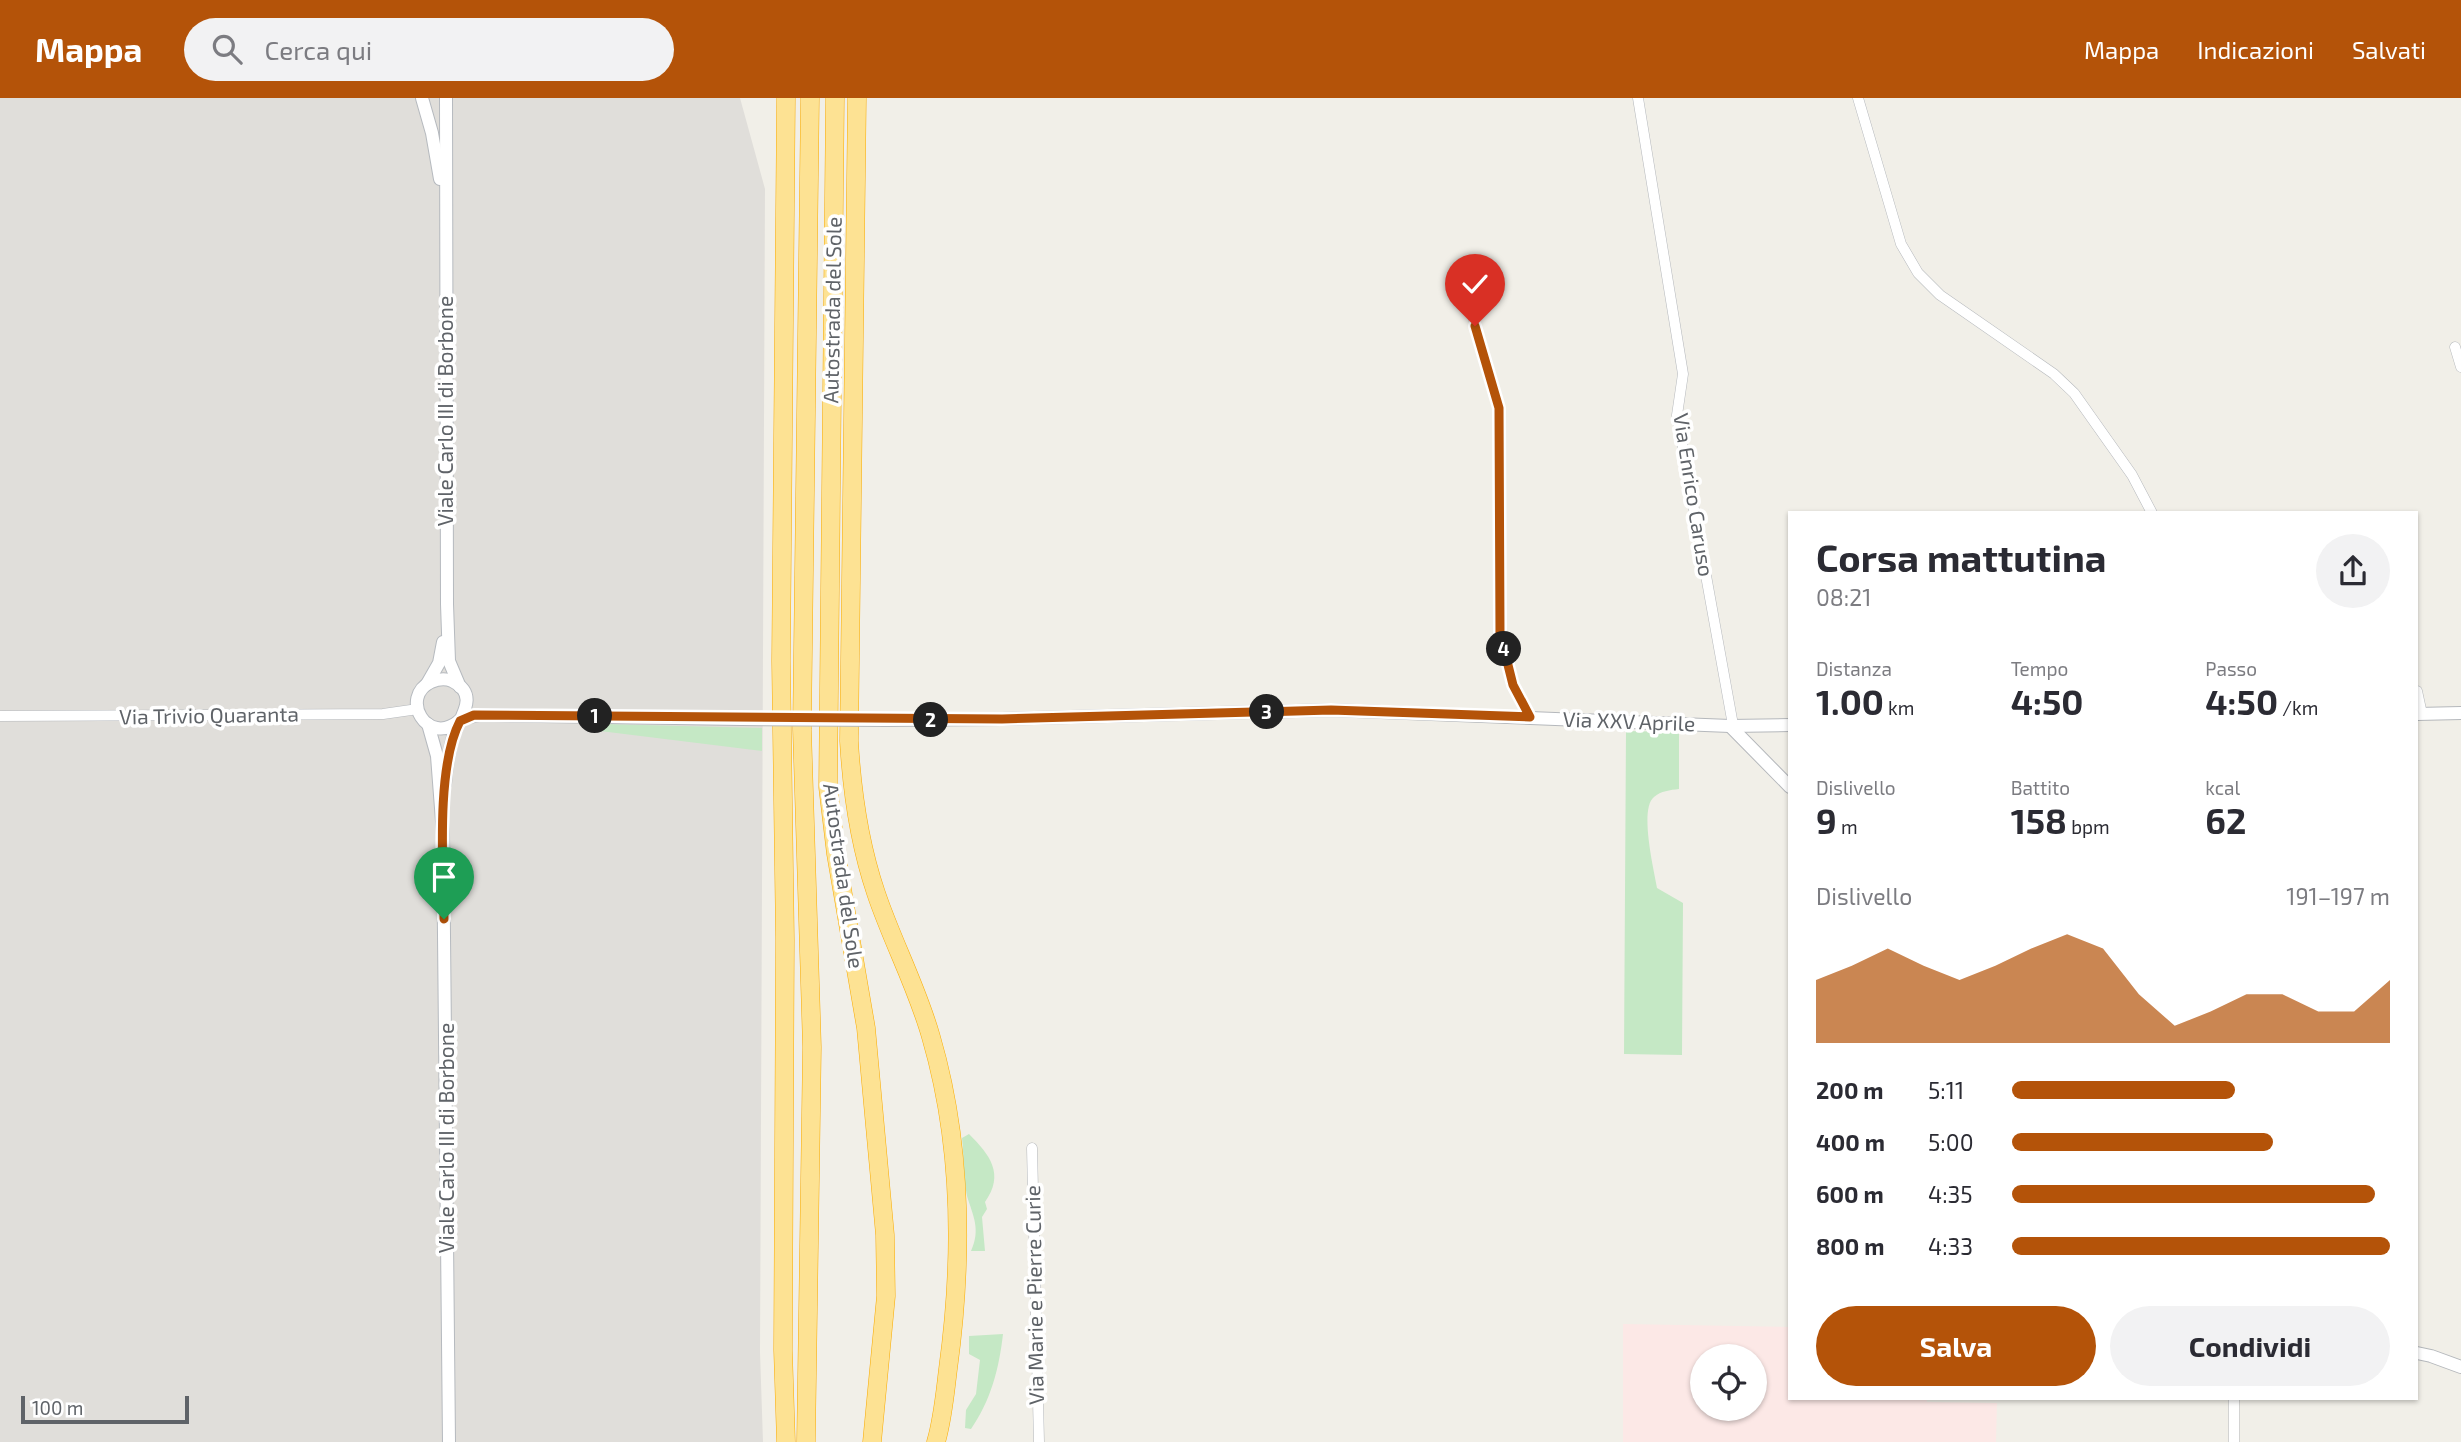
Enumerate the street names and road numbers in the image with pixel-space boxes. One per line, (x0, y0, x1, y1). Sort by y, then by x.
street label: Autostrada del Sole (817, 216, 846, 404)
street label: Viale Carlo III di Borbone (432, 296, 457, 526)
street label: Via Enrico Caruso (1669, 411, 1720, 578)
street label: Via Trivio Quaranta (119, 700, 299, 730)
street label: Via XXV Aprile (1562, 706, 1696, 735)
street label: Autostrada del Sole (819, 782, 870, 970)
street label: Viale Carlo III di Borbone (433, 1023, 458, 1253)
street label: Via Marie e Pierre Curie (1019, 1185, 1048, 1405)

